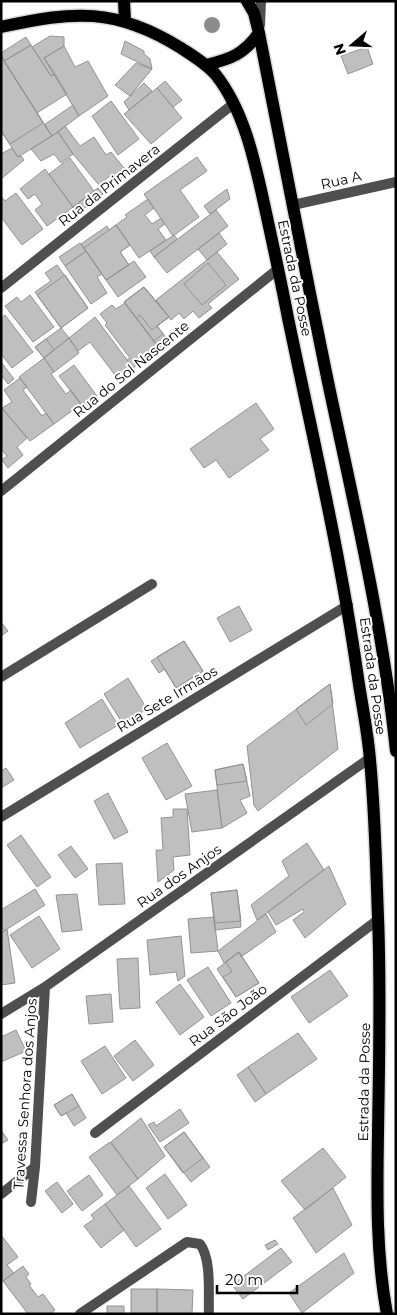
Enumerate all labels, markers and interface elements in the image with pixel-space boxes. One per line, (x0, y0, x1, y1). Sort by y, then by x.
north arrow (327, 20, 377, 70)
text: N (329, 41, 350, 58)
street label: Rua da Primavera (55, 140, 163, 230)
street label: Rua A (319, 166, 364, 193)
street label: Estrada da Posse (274, 218, 316, 338)
street label: Rua do Sol Nascente (69, 317, 193, 421)
street label: Estrada da Posse (356, 616, 390, 736)
street label: Rua Sete Irmãos (113, 662, 221, 736)
street label: Rua dos Anjos (133, 840, 225, 912)
street label: Rua São João (185, 980, 271, 1050)
street label: Travessa Senhora dos Anjos (9, 997, 41, 1190)
street label: Estrada da Posse (354, 1023, 374, 1141)
scale bar (217, 1262, 297, 1294)
text: 20 m (225, 1270, 263, 1289)

